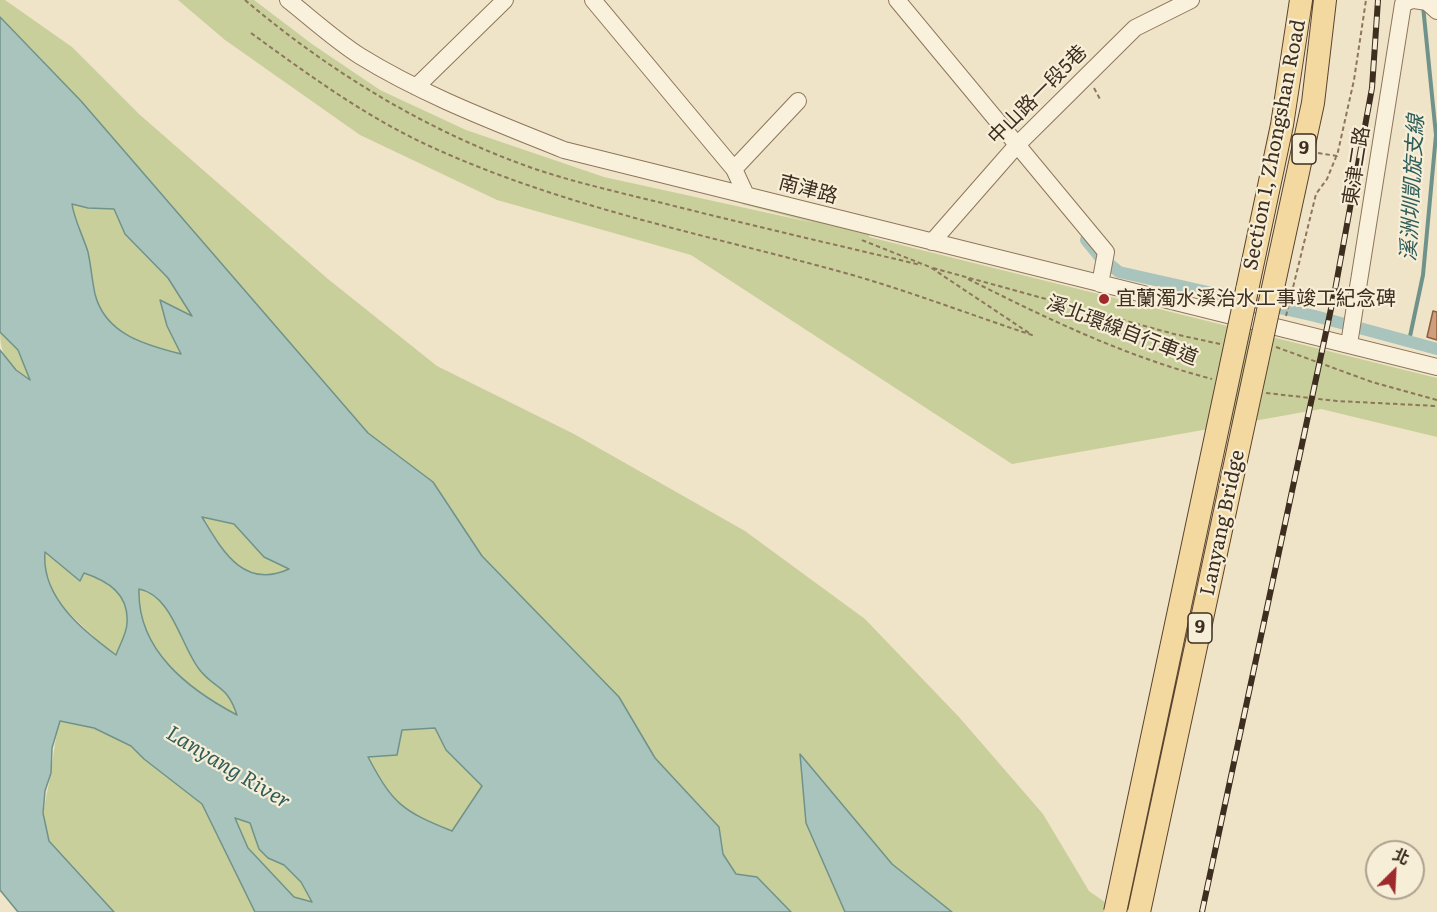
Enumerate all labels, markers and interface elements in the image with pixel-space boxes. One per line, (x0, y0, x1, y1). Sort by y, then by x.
street label: Section 1, Zhongshan Road (1239, 18, 1311, 272)
street label: 中山路一段5巷 (983, 40, 1093, 150)
water label: 溪洲圳凱旋支線 (1397, 114, 1429, 262)
street label: 東津二路 (1339, 125, 1375, 207)
road number: 9 (1292, 134, 1316, 164)
street label: 南津路 (776, 171, 840, 209)
place label: 宜蘭濁水溪治水工事竣工紀念碑 (1116, 287, 1396, 311)
street label: 溪北環線自行車道 (1043, 291, 1201, 371)
marker: 宜蘭濁水溪治水工事竣工紀念碑 (1097, 292, 1111, 306)
street label: Lanyang Bridge (1196, 448, 1250, 598)
road number: 9 (1188, 613, 1212, 643)
water label: Lanyang River (162, 721, 294, 815)
north arrow (1365, 840, 1425, 900)
text: 北 (1389, 841, 1414, 870)

